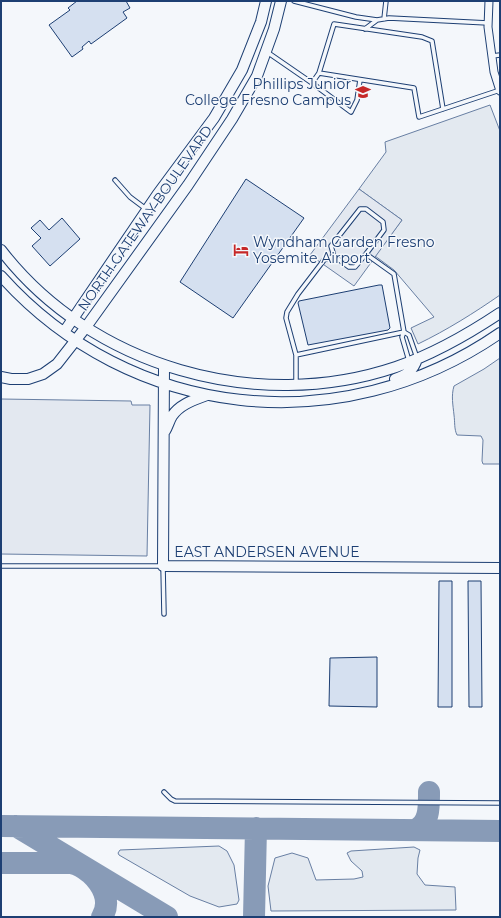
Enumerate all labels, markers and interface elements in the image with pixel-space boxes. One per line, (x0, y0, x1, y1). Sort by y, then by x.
place label: Phillips Junior College Fresno Campus (185, 75, 351, 109)
school or university icon: Phillips Junior College Fresno Campus (354, 83, 372, 101)
street label: NORTH GATEWAY BOULEVARD (74, 122, 216, 314)
place label: Wyndham Garden Fresno Yosemite Airport (253, 233, 435, 267)
hotel icon: Wyndham Garden Fresno Yosemite Airport (232, 241, 250, 259)
street label: EAST ANDERSEN AVENUE (174, 543, 360, 561)

